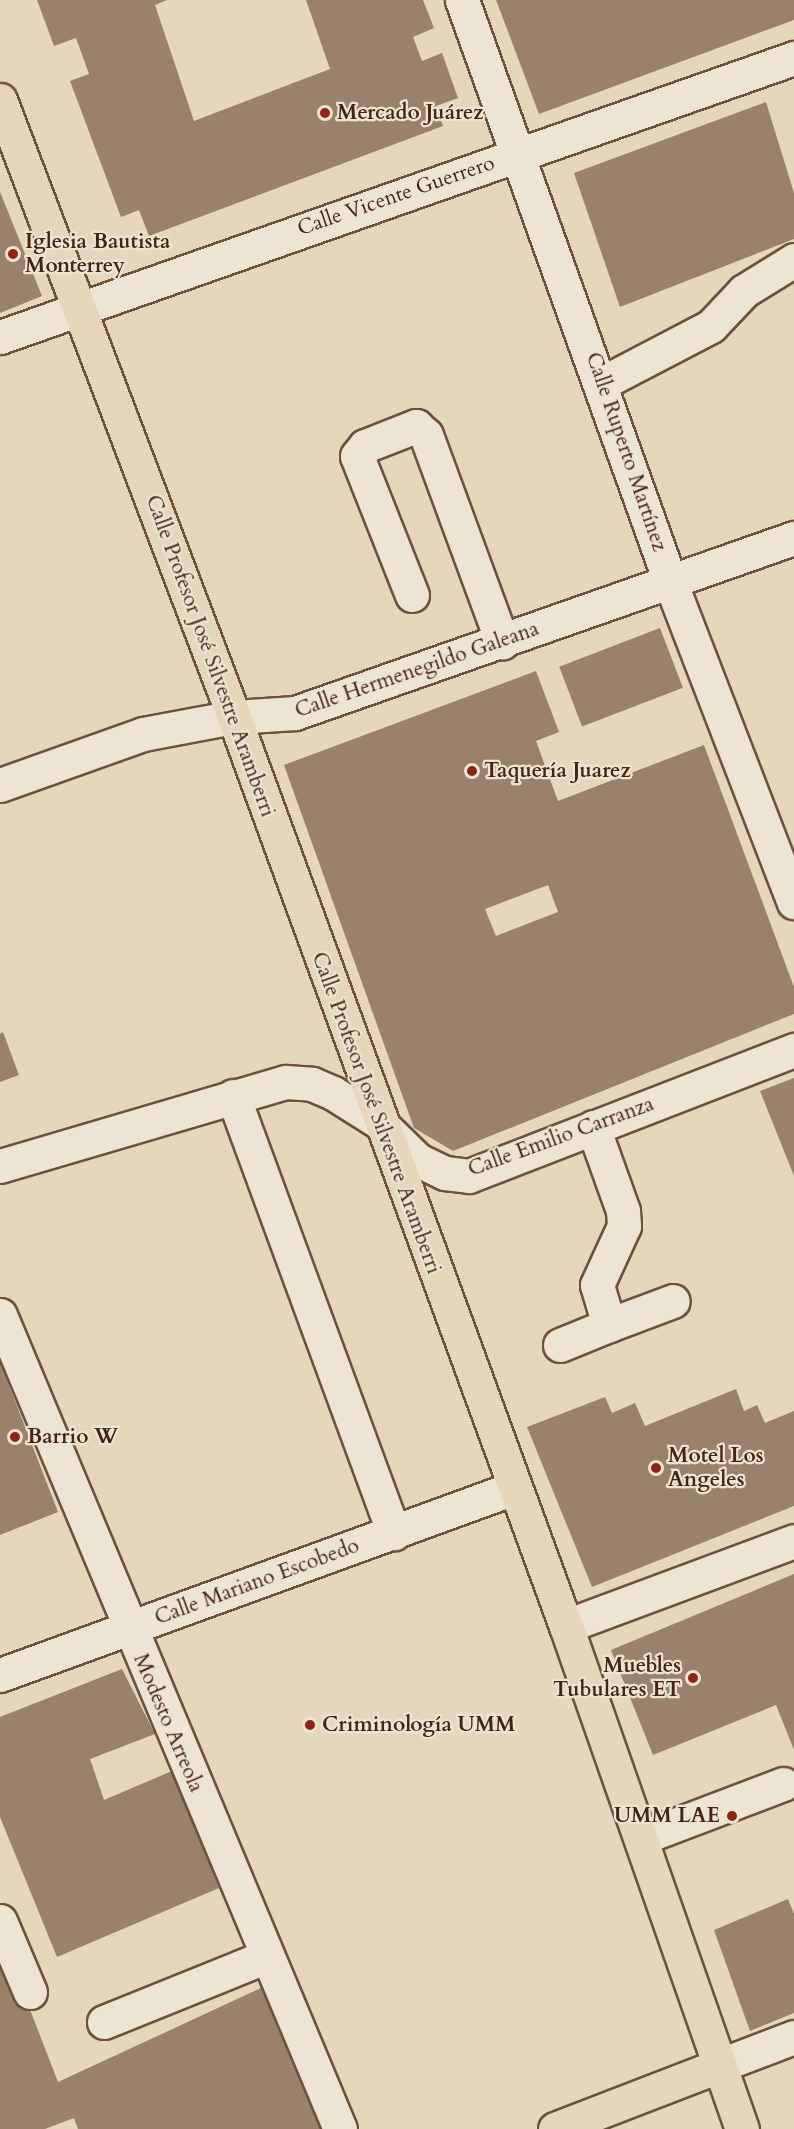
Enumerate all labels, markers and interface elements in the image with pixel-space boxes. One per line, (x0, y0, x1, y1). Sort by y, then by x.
place label: Mercado Juárez (337, 100, 484, 126)
marker: Mercado Juárez (318, 106, 332, 120)
street label: Calle Vicente Guerrero (294, 150, 498, 242)
place label: Iglesia Bautista Monterrey (25, 229, 170, 279)
marker: Iglesia Bautista Monterrey (6, 247, 20, 261)
street label: Calle Ruperto Martínez (580, 349, 672, 555)
street label: Calle Profesor José Silvestre Aramberri (140, 492, 280, 820)
street label: Calle Hermenegildo Galeana (292, 616, 542, 724)
place label: Taquería Juarez (484, 758, 631, 784)
marker: Taquería Juarez (465, 764, 479, 778)
street label: Calle Profesor José Silvestre Aramberri (306, 949, 446, 1277)
street label: Calle Emilio Carranza (465, 1092, 657, 1182)
place label: Barrio W (27, 1424, 118, 1450)
marker: Barrio W (8, 1430, 22, 1444)
place label: Motel Los Angeles (668, 1443, 764, 1493)
marker: Motel Los Angeles (649, 1461, 663, 1475)
street label: Calle Mariano Escobedo (151, 1533, 363, 1631)
street label: Modesto Arreola (127, 1650, 209, 1796)
place label: Muebles Tubulares ET (553, 1653, 681, 1703)
marker: Muebles Tubulares ET (686, 1671, 700, 1685)
place label: Criminología UMM (322, 1712, 516, 1738)
marker: Criminología UMM (303, 1718, 317, 1732)
place label: UMM LAE (614, 1803, 720, 1829)
marker: UMM LAE (725, 1809, 739, 1823)

